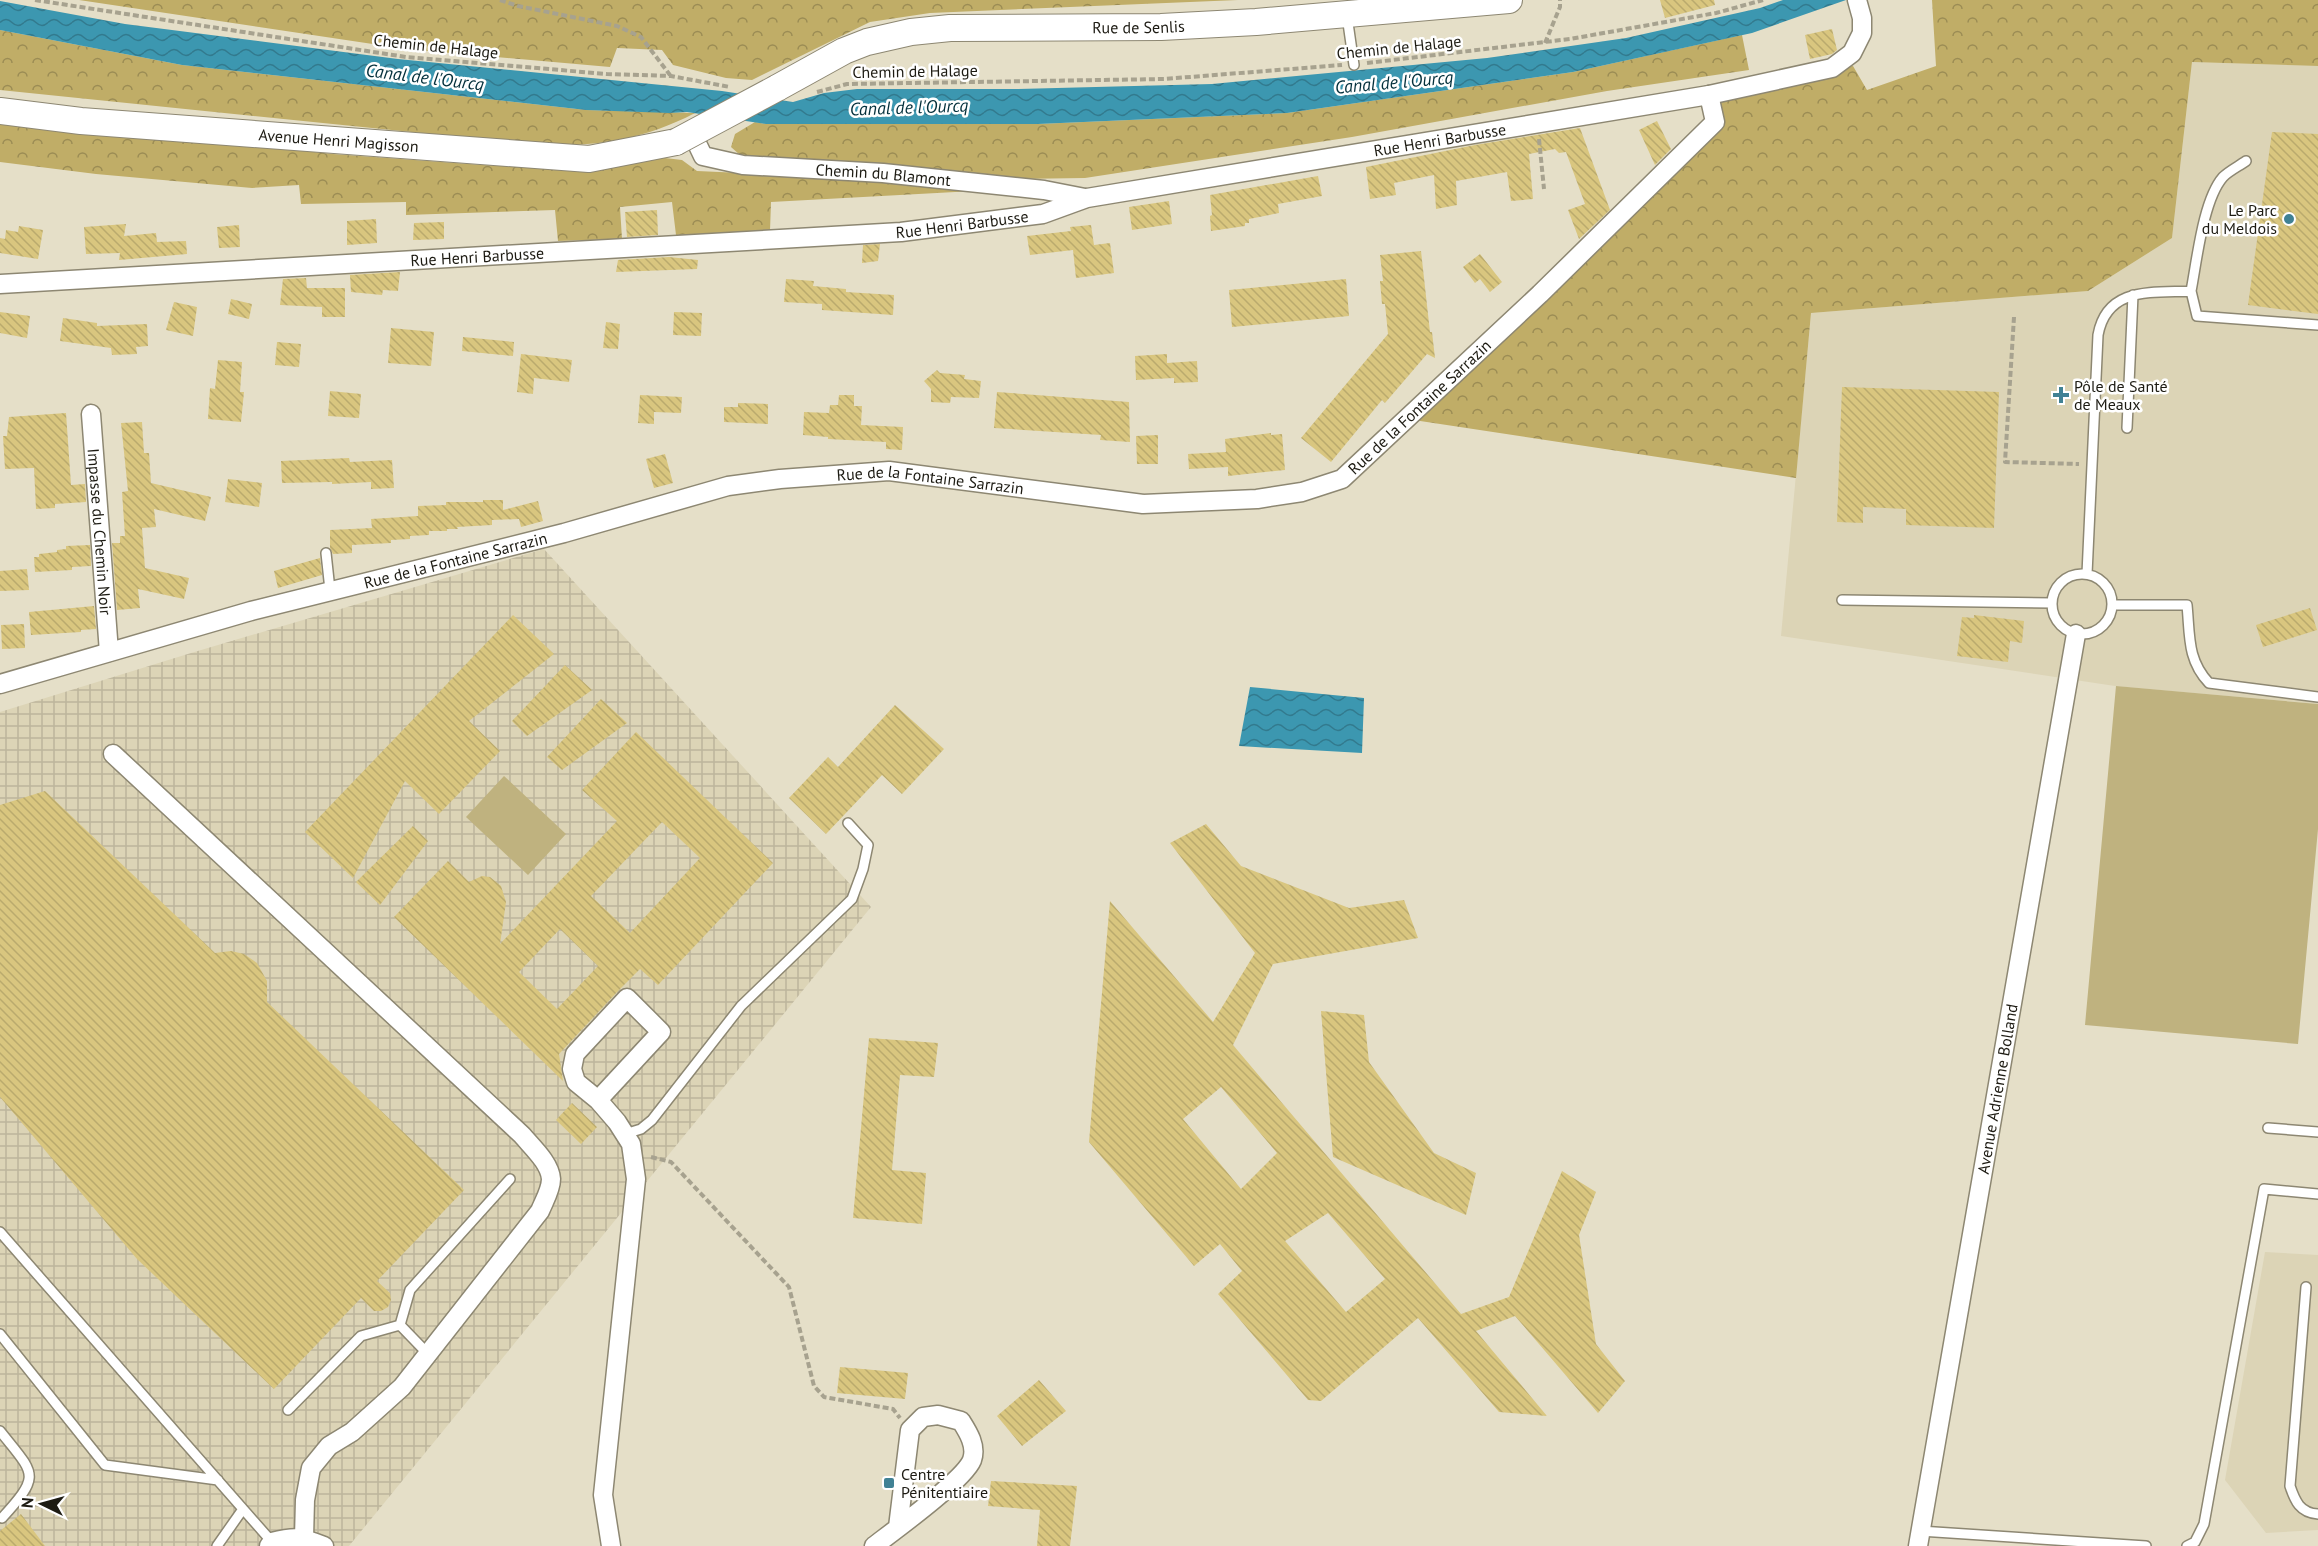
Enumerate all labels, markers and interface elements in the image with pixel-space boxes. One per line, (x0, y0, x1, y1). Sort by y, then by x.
street label: Rue de Senlis (1092, 16, 1185, 37)
street label: Chemin de Halage (373, 30, 499, 62)
street label: Chemin de Halage (1336, 31, 1462, 63)
water label: Canal de l'Ourcq (365, 58, 485, 96)
street label: Chemin de Halage (852, 60, 978, 82)
water label: Canal de l'Ourcq (1334, 65, 1454, 99)
water label: Canal de l'Ourcq (849, 93, 969, 121)
street label: Rue Henri Barbusse (1372, 119, 1507, 160)
street label: Avenue Henri Magisson (258, 124, 419, 156)
street label: Chemin du Blamont (815, 159, 952, 190)
place label: Le Parc du Meldois (2202, 200, 2277, 238)
street label: Rue Henri Barbusse (895, 206, 1030, 242)
marker: Le Parc du Meldois (2282, 212, 2296, 226)
street label: Rue Henri Barbusse (410, 243, 545, 270)
street label: Rue de la Fontaine Sarrazin (1344, 335, 1495, 478)
place label: Pôle de Santé de Meaux (2074, 376, 2168, 414)
marker: Pôle de Santé de Meaux (2052, 386, 2070, 404)
street label: Impasse du Chemin Noir (84, 448, 116, 616)
street label: Rue de la Fontaine Sarrazin (836, 461, 1025, 498)
street label: Rue de la Fontaine Sarrazin (362, 528, 549, 593)
street label: Avenue Adrienne Bolland (1973, 1002, 2022, 1175)
place label: Centre Pénitentiaire (901, 1464, 988, 1502)
north arrow (12, 1474, 72, 1534)
marker: Centre Pénitentiaire (882, 1476, 896, 1490)
text: N (17, 1497, 37, 1509)

